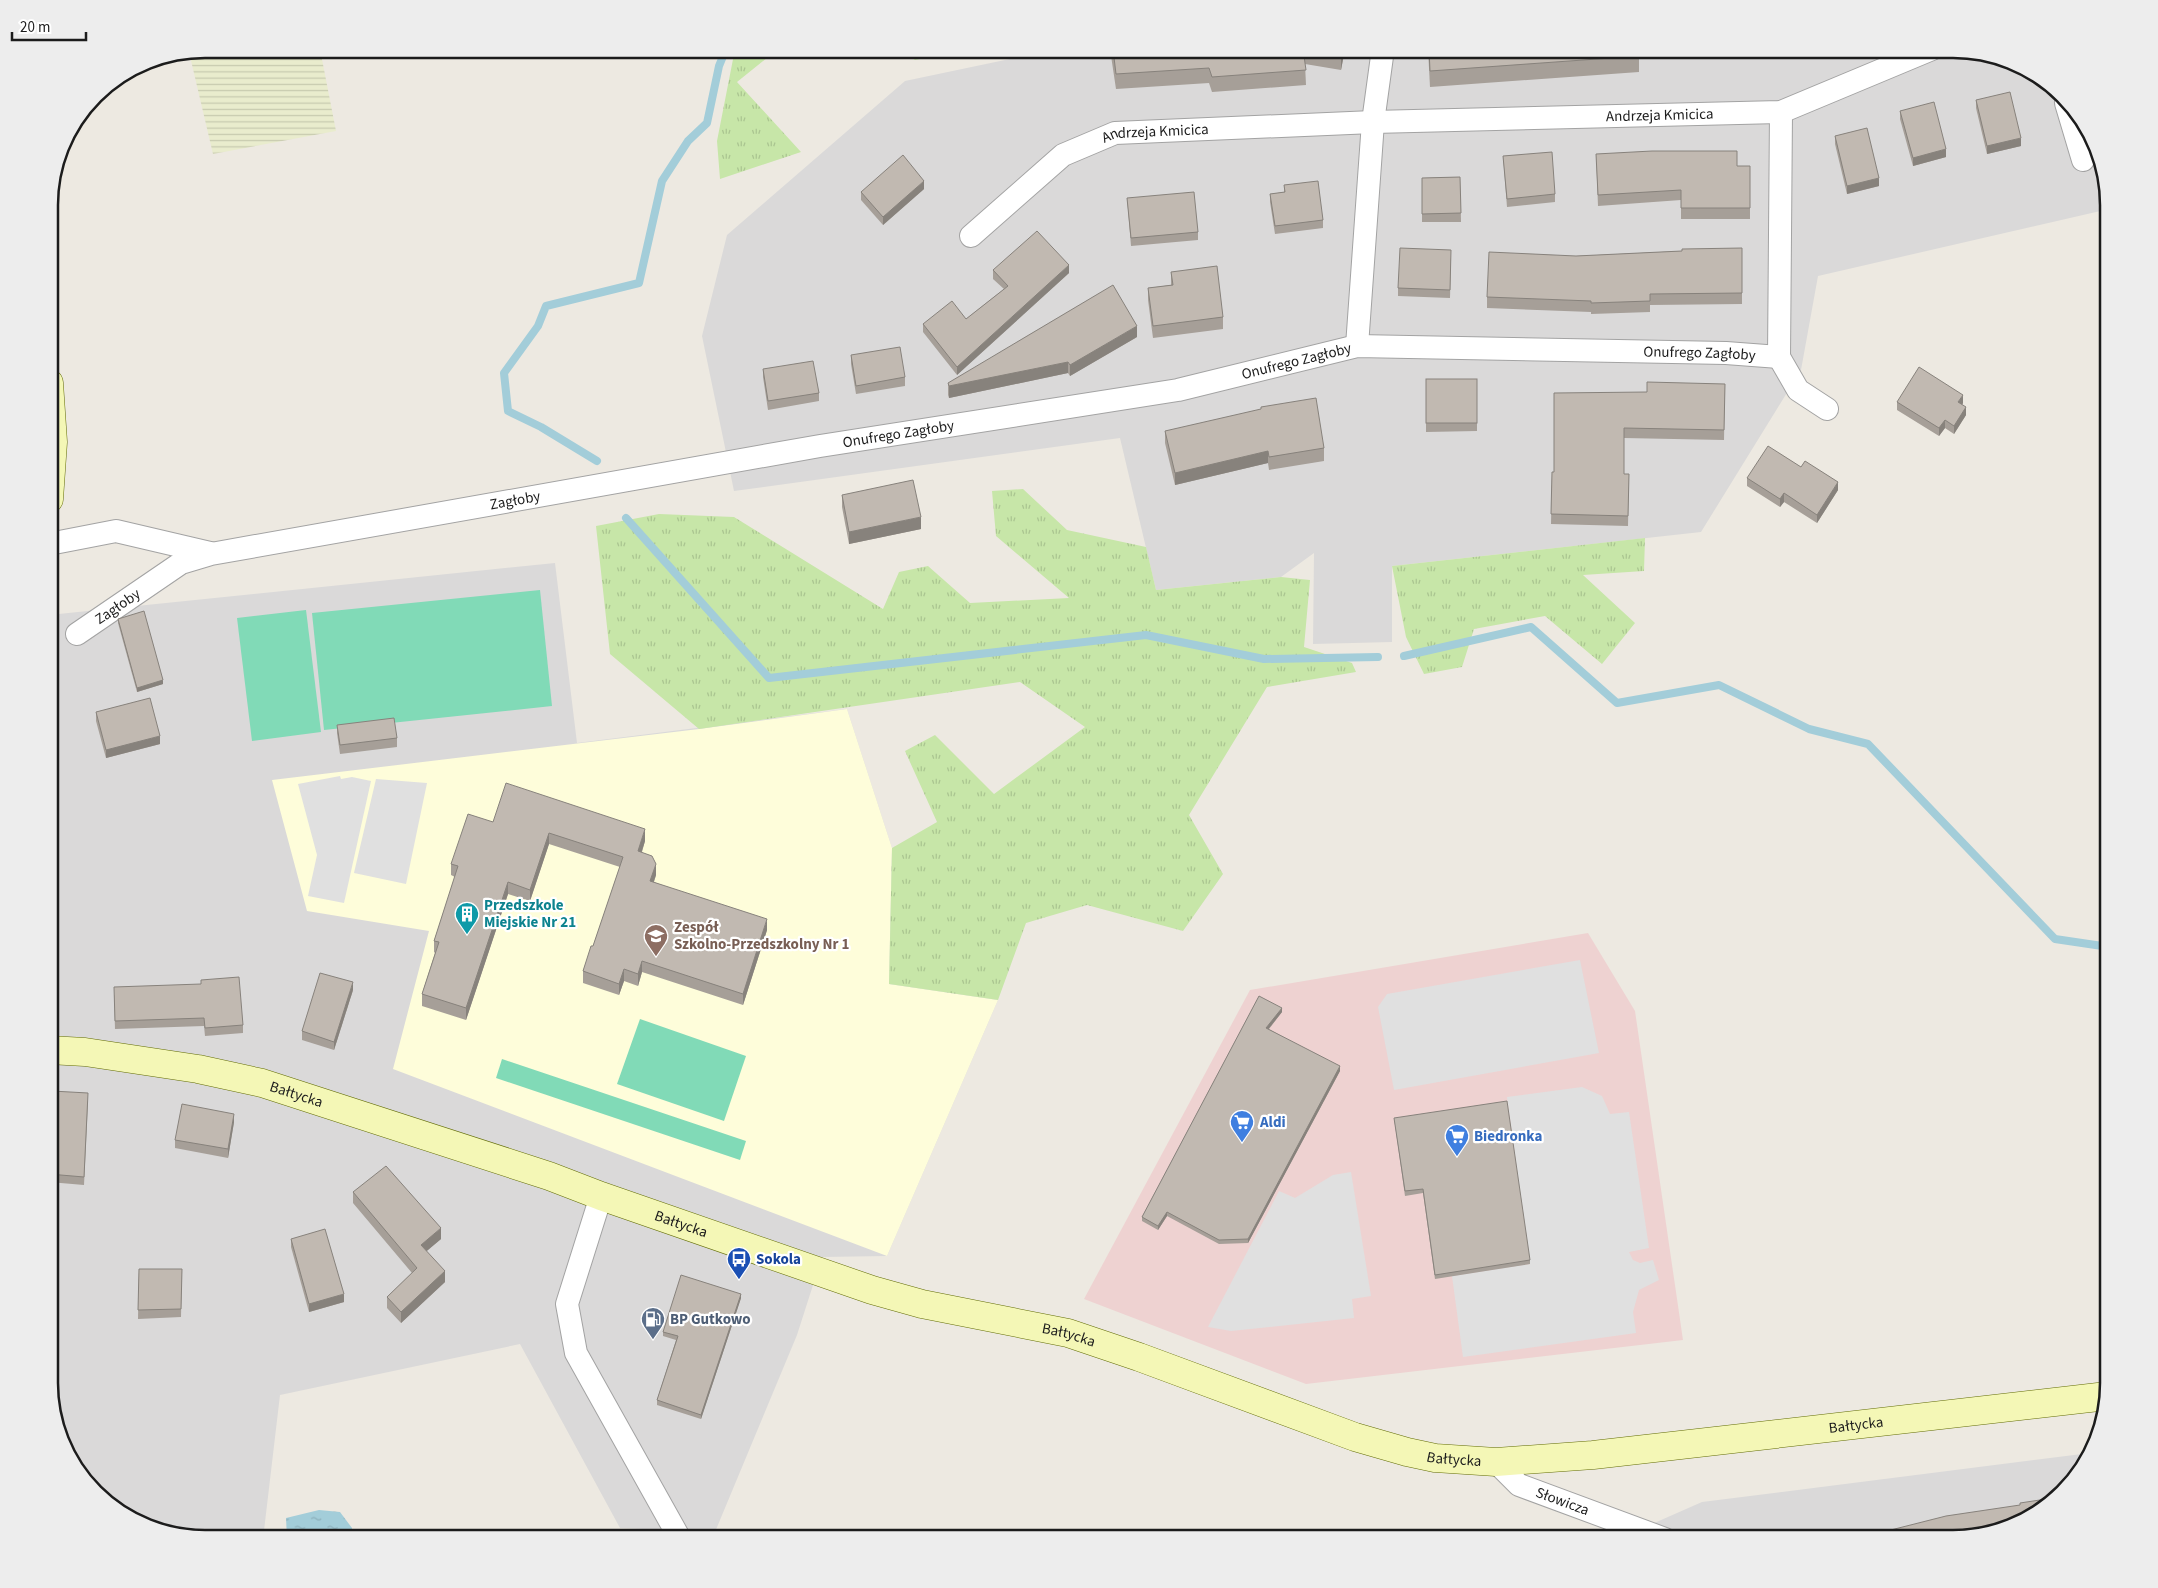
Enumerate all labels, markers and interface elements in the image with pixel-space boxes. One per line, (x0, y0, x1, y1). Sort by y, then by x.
scale bar (12, 10, 86, 42)
text: 20 m (20, 17, 50, 38)
street label: Andrzeja Kmicica (1606, 103, 1714, 127)
street label: Andrzeja Kmicica (1098, 119, 1209, 148)
street label: Onufrego Zagłoby (1239, 337, 1353, 385)
street label: Onufrego Zagłoby (1643, 341, 1756, 366)
street label: Onufrego Zagłoby (841, 415, 955, 453)
street label: Zagłoby (488, 485, 542, 515)
street label: Zagłoby (91, 583, 144, 629)
place label: Przedszkole Miejskie Nr 21 (484, 895, 576, 933)
building icon: Przedszkole Miejskie Nr 21 (454, 901, 480, 935)
place label: Zespół Szkolno-Przedszkolny Nr 1 (674, 917, 850, 955)
school or university icon: Zespół Szkolno-Przedszkolny Nr 1 (643, 923, 669, 957)
street label: Bałtycka (267, 1076, 326, 1113)
supermarket icon: Aldi (1229, 1109, 1255, 1143)
place label: Aldi (1259, 1112, 1286, 1133)
supermarket icon: Biedronka (1444, 1123, 1470, 1157)
place label: Biedronka (1474, 1126, 1542, 1147)
street label: Bałtycka (652, 1205, 710, 1243)
bus stop icon: Sokola (726, 1246, 752, 1280)
place label: Sokola (756, 1249, 801, 1270)
fuel station icon: BP Gutkowo (640, 1306, 666, 1340)
place label: BP Gutkowo (670, 1309, 751, 1330)
street label: Bałtycka (1040, 1318, 1098, 1352)
street label: Bałtycka (1828, 1411, 1884, 1438)
street label: Bałtycka (1425, 1446, 1482, 1472)
street label: Słowicza (1533, 1482, 1592, 1521)

